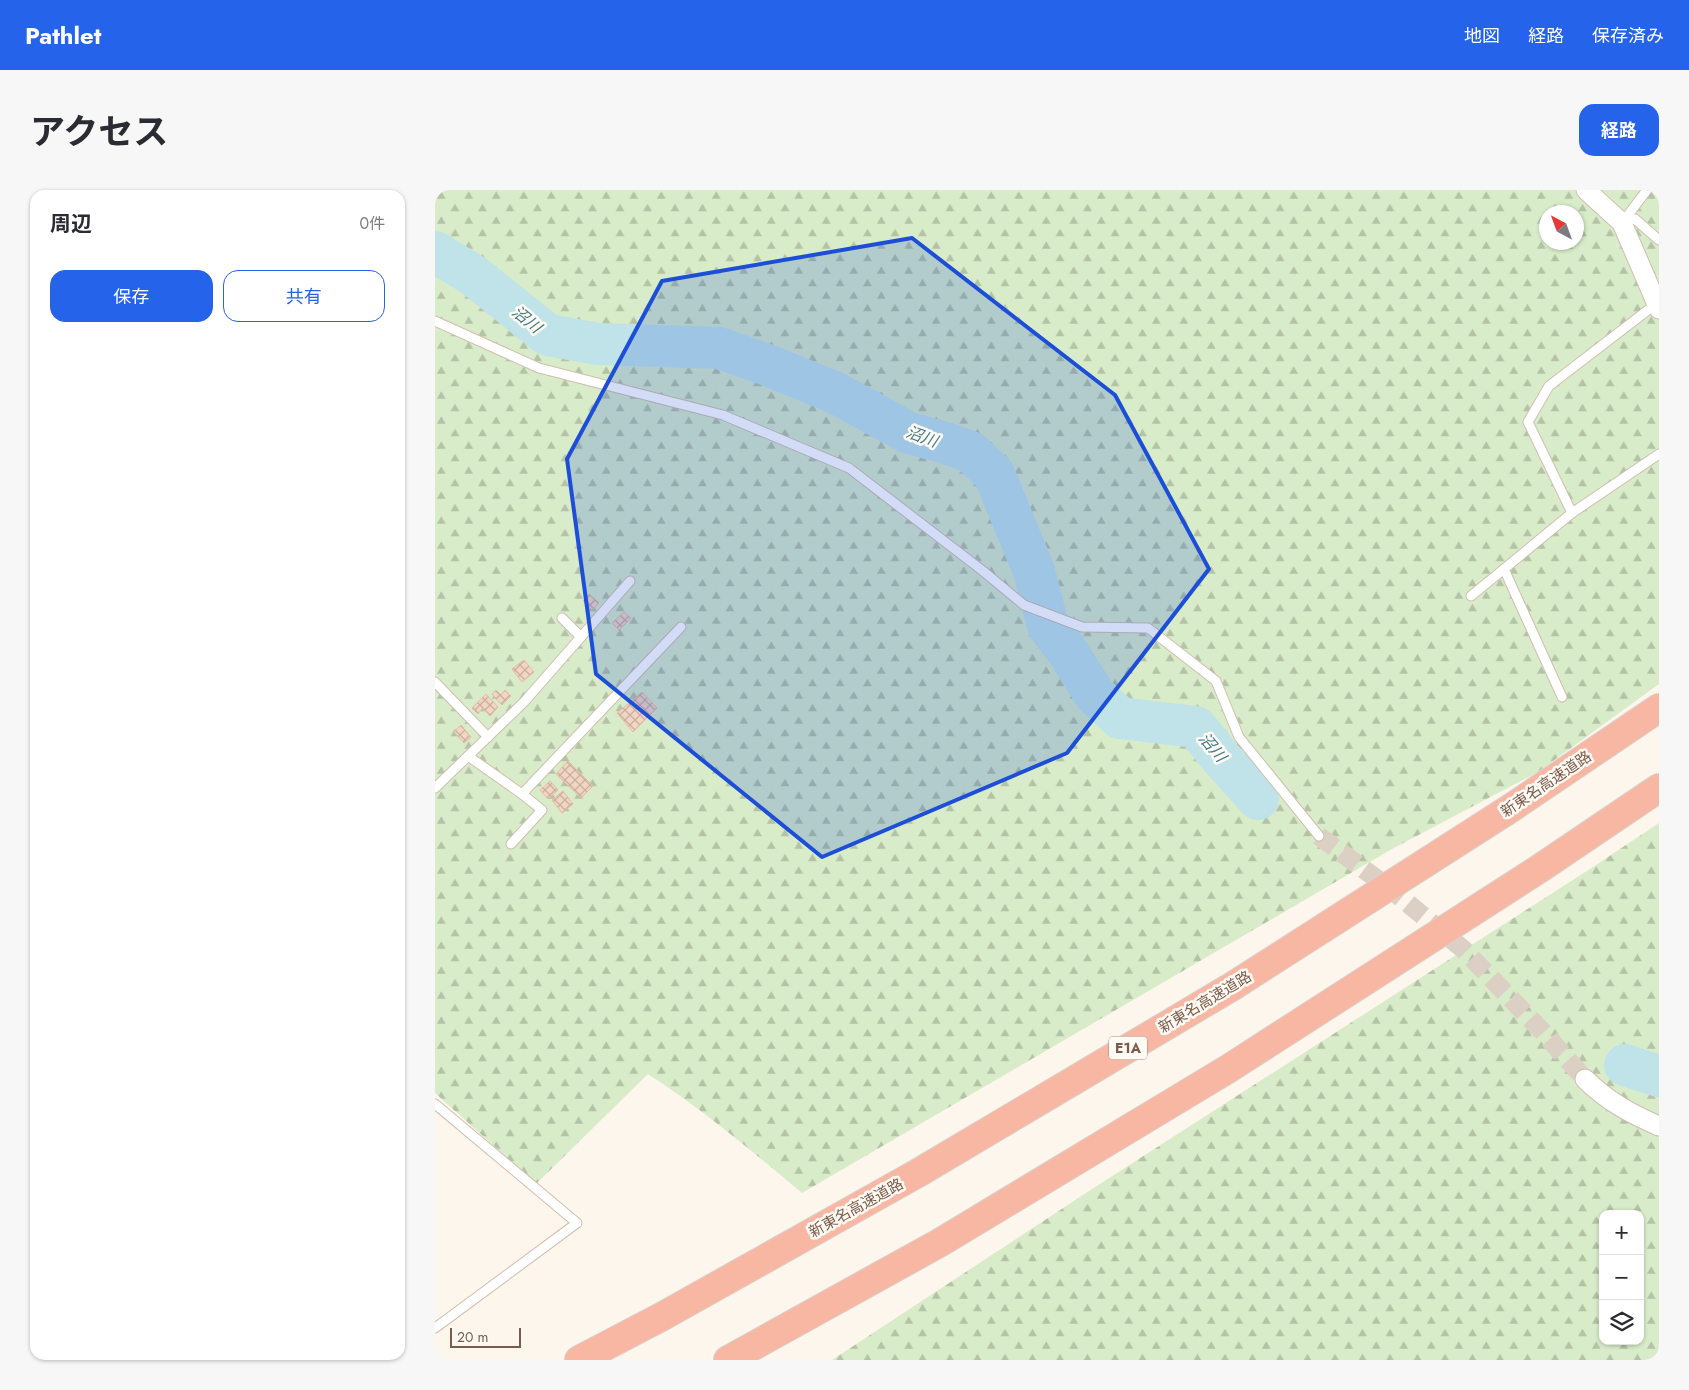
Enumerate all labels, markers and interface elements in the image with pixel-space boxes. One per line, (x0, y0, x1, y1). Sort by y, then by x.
text: Pathlet (25, 18, 101, 53)
text: 地図 (1464, 23, 1500, 49)
text: 経路 (1528, 23, 1564, 49)
text: 保存済み (1592, 23, 1664, 49)
button: 経路 (1579, 104, 1659, 156)
text: アクセス (30, 107, 168, 157)
north arrow (1539, 205, 1584, 250)
text: 周辺 (50, 209, 92, 239)
text: 0件 (359, 212, 385, 235)
button: 保存 (50, 270, 213, 322)
button: 共有 (223, 270, 385, 322)
water label: 沼川 (507, 300, 548, 340)
water label: 沼川 (903, 420, 943, 453)
water label: 沼川 (1194, 728, 1233, 768)
street label: 新東名高速道路 (1496, 746, 1596, 822)
street label: 新東名高速道路 (1154, 966, 1256, 1038)
road number: E1A (1109, 1036, 1147, 1060)
street label: 新東名高速道路 (805, 1173, 907, 1243)
map controls (1599, 1210, 1644, 1345)
button: + (1599, 1210, 1644, 1255)
button: − (1599, 1255, 1644, 1300)
button: layers (1599, 1300, 1644, 1345)
scale bar (450, 1325, 521, 1348)
text: 20 m (457, 1327, 489, 1347)

